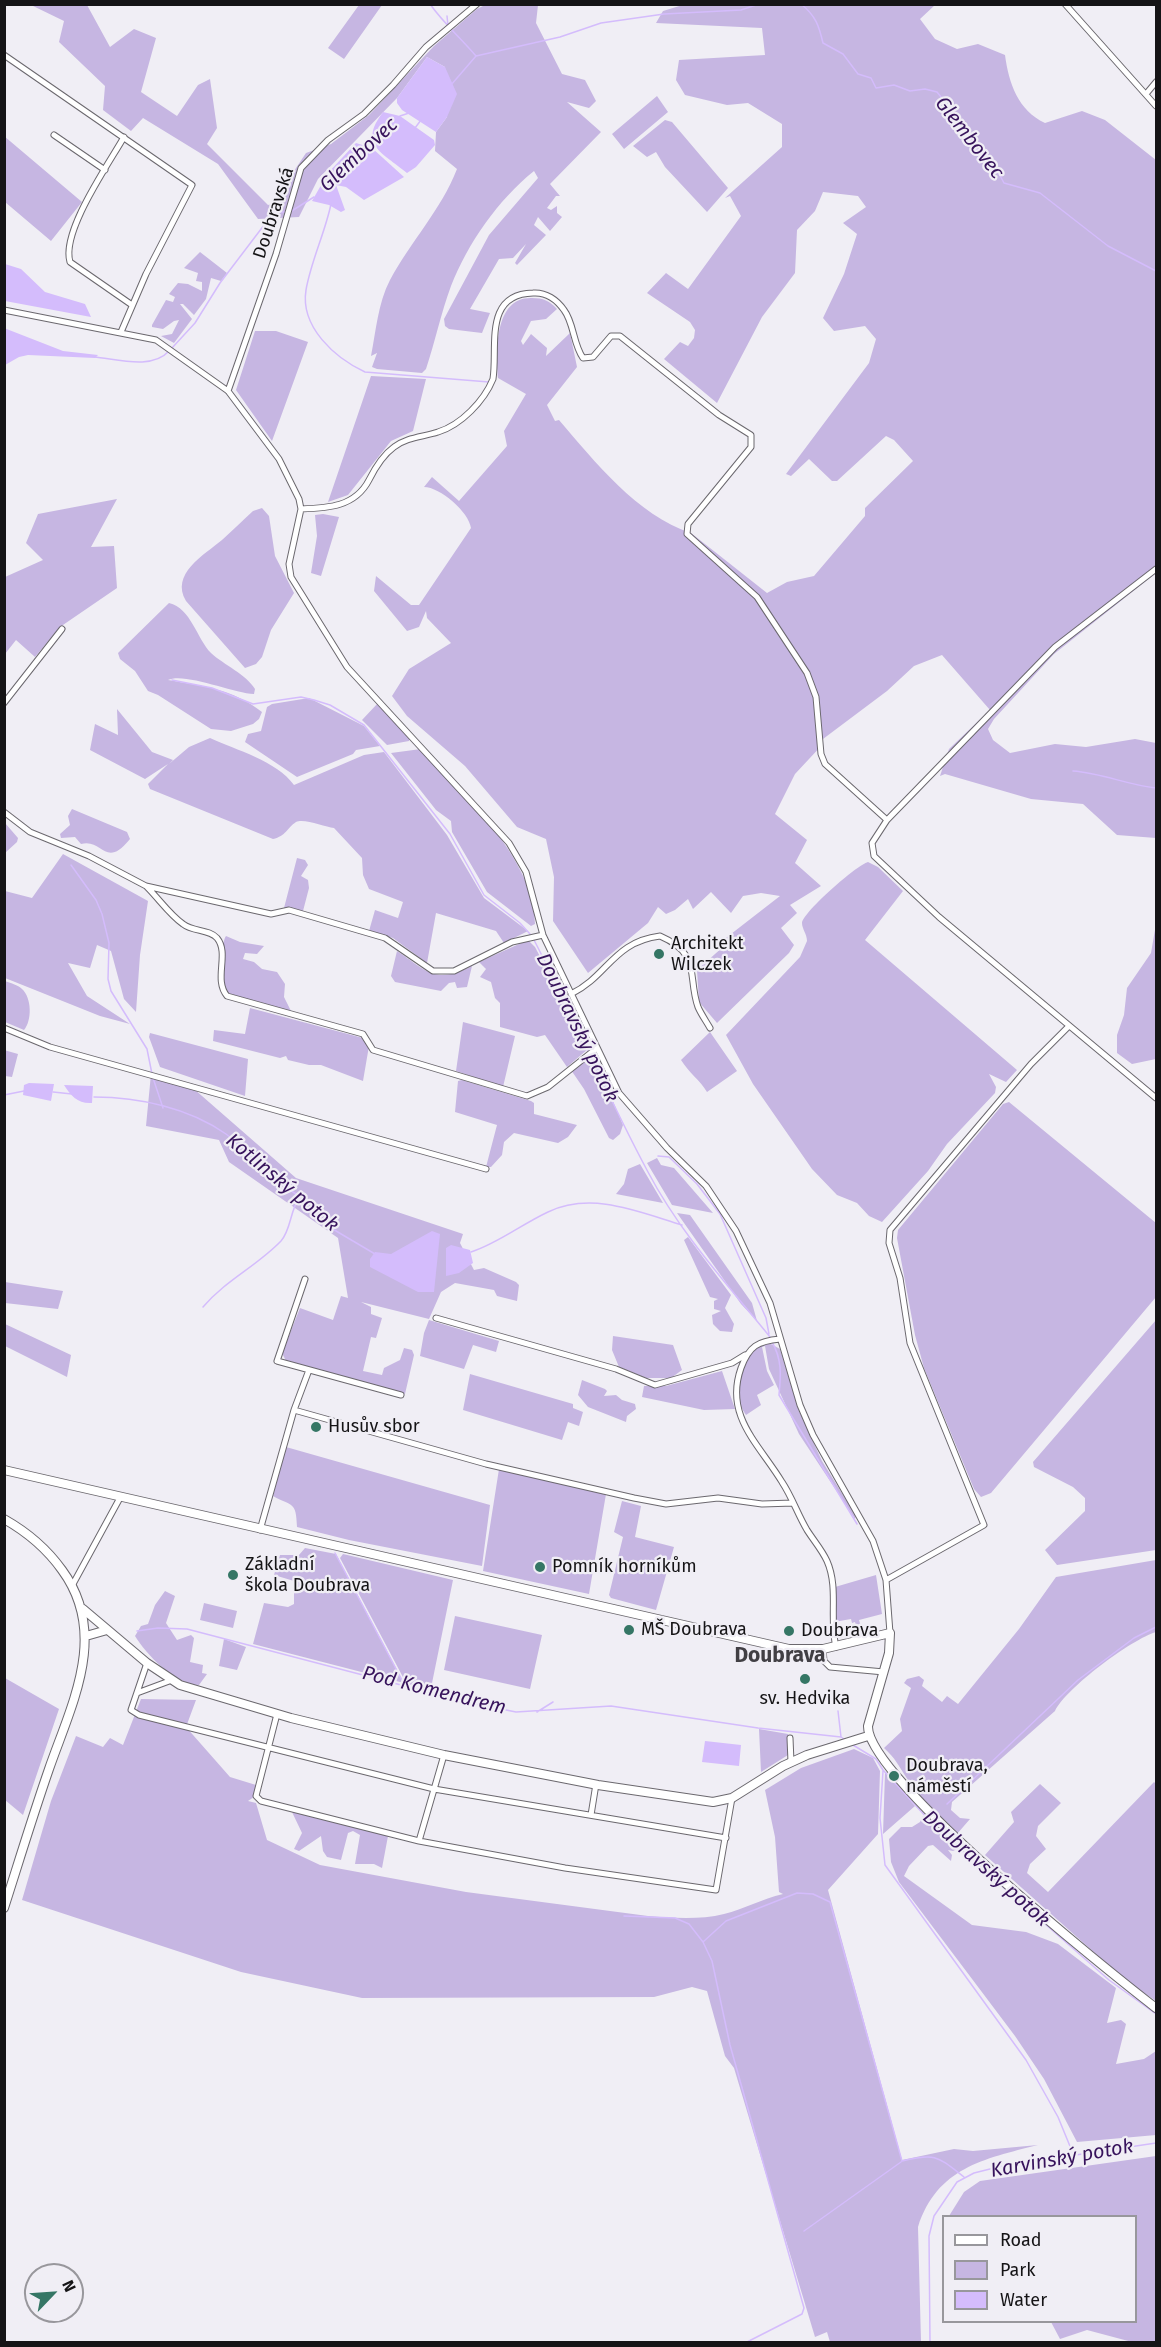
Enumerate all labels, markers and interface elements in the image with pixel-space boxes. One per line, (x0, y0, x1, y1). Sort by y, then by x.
water label: Glembovec (929, 92, 1009, 184)
water label: Glembovec (315, 113, 403, 197)
street label: Doubravská (249, 164, 299, 262)
place label: Architekt Wilczek (671, 933, 744, 976)
marker: Architekt Wilczek (652, 947, 666, 961)
water label: Doubravský potok (531, 950, 623, 1106)
water label: Kotlinský potok (221, 1129, 343, 1237)
place label: Husův sbor (328, 1416, 420, 1438)
marker: Husův sbor (309, 1420, 323, 1434)
place label: Základní škola Doubrava (245, 1554, 370, 1596)
place label: Pomník horníkům (552, 1556, 697, 1578)
marker: Pomník horníkům (533, 1560, 547, 1574)
marker: Základní škola Doubrava (226, 1568, 240, 1582)
place label: MŠ Doubrava (641, 1619, 747, 1641)
place label: Doubrava (801, 1620, 878, 1642)
marker: MŠ Doubrava (622, 1623, 636, 1637)
marker: Doubrava (782, 1624, 796, 1638)
district label: Doubrava (734, 1643, 826, 1669)
water label: Pod Komendrem (360, 1662, 508, 1720)
marker: sv. Hedvika (798, 1672, 812, 1686)
place label: sv. Hedvika (760, 1688, 850, 1710)
place label: Doubrava, náměstí (906, 1755, 988, 1798)
marker: Doubrava, náměstí (887, 1769, 901, 1783)
water label: Doubravský potok (918, 1806, 1054, 1932)
water label: Karvinský potok (989, 2135, 1135, 2183)
legend (942, 2215, 1137, 2323)
text: Road (1000, 2229, 1042, 2251)
text: Park (1000, 2259, 1035, 2281)
north arrow (24, 2263, 84, 2323)
text: N (58, 2277, 80, 2295)
text: Water (1000, 2289, 1047, 2311)

